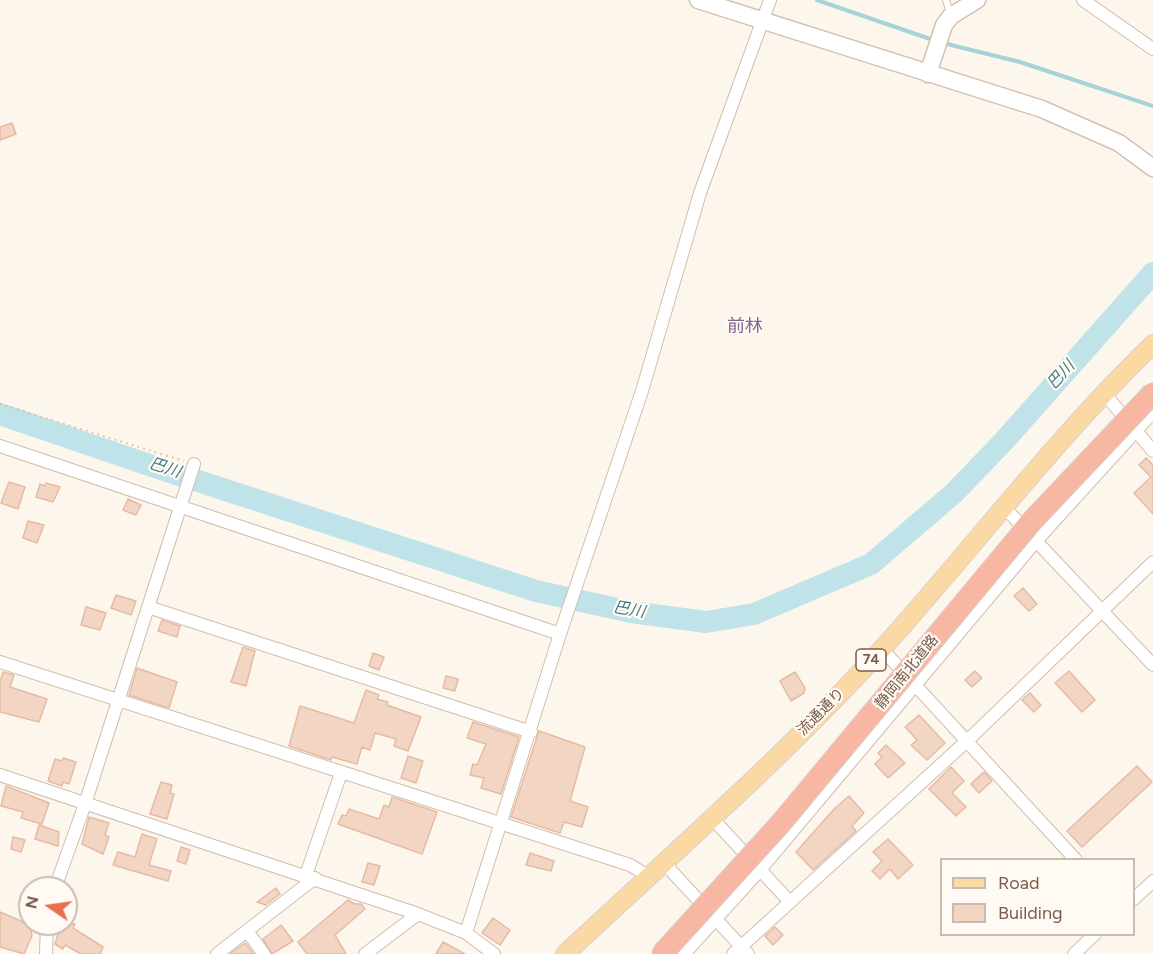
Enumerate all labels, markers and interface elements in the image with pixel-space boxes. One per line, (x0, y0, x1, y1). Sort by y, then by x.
district label: 前林 (727, 316, 763, 338)
water label: 巴川 (1043, 357, 1079, 393)
water label: 巴川 (147, 454, 183, 482)
water label: 巴川 (612, 598, 646, 622)
street label: 静岡南北道路 (872, 631, 942, 713)
road number: 74 (856, 649, 886, 671)
street label: 流通通り (793, 684, 849, 740)
legend (940, 858, 1135, 936)
text: Road (998, 872, 1039, 894)
north arrow (18, 876, 78, 936)
text: N (21, 894, 43, 910)
text: Building (998, 902, 1063, 924)

